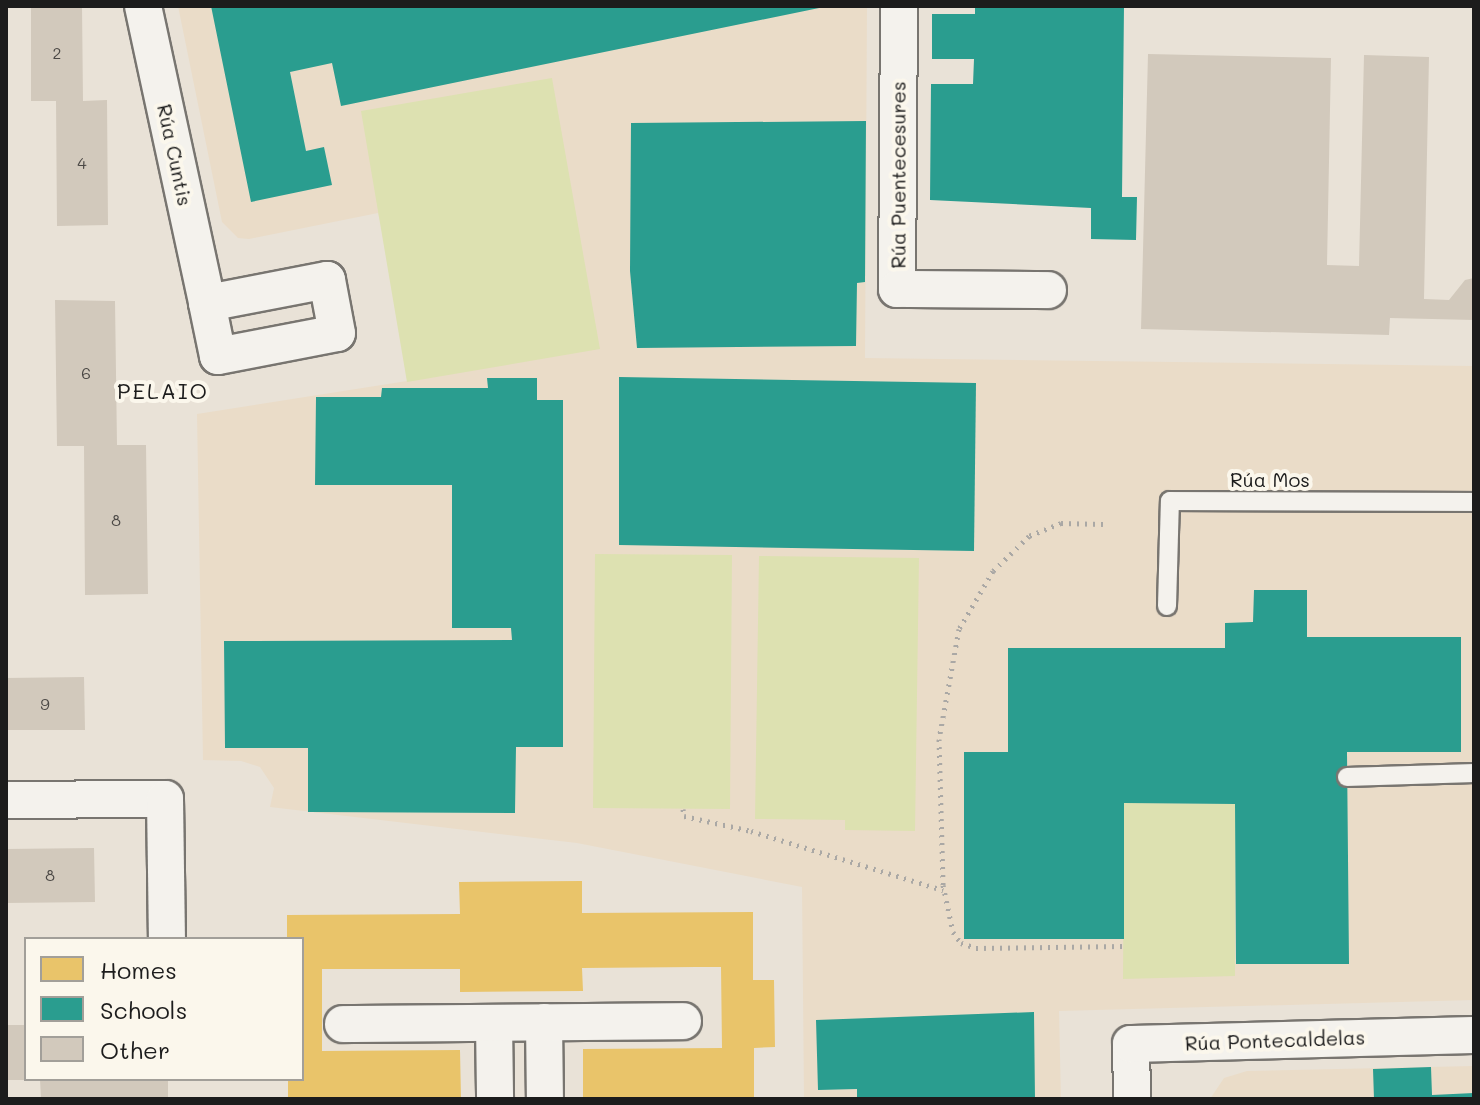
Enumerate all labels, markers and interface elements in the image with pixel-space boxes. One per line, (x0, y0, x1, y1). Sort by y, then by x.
house number: 2 (53, 43, 61, 63)
street label: Rúa Puentecesures (886, 81, 910, 269)
street label: Rúa Cuntis (152, 102, 198, 208)
house number: 4 (77, 153, 87, 173)
house number: 6 (81, 363, 91, 383)
district label: PELAIO (117, 378, 209, 404)
street label: Rúa Mos (1230, 467, 1310, 491)
house number: 8 (111, 510, 121, 530)
house number: 9 (40, 694, 50, 714)
house number: 8 (45, 865, 55, 885)
legend (24, 937, 304, 1081)
text: Homes (100, 954, 177, 985)
text: Schools (100, 994, 187, 1025)
street label: Rúa Pontecaldelas (1184, 1025, 1366, 1055)
text: Other (100, 1034, 170, 1065)

